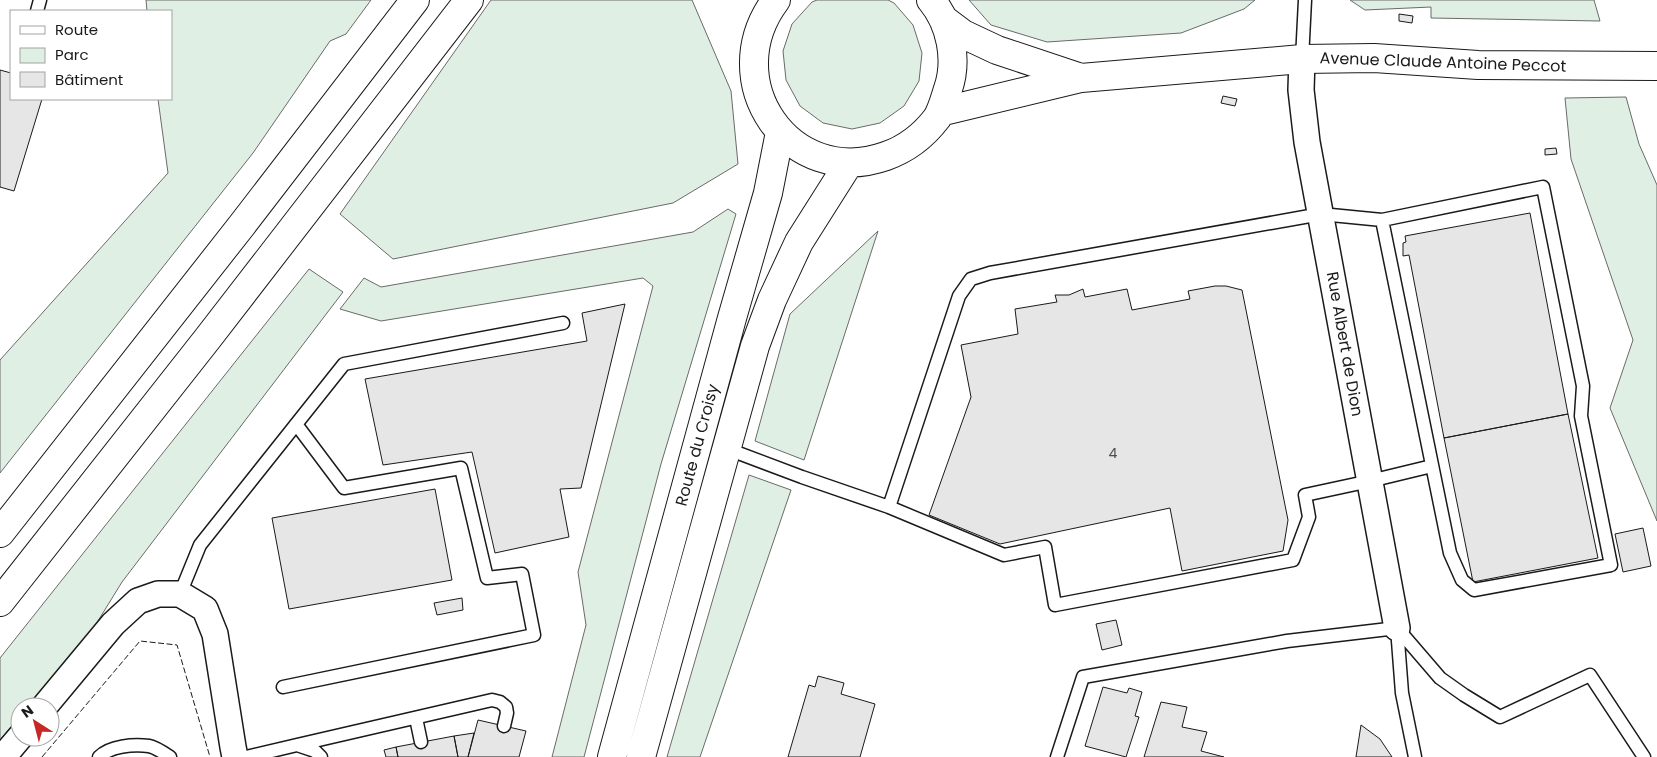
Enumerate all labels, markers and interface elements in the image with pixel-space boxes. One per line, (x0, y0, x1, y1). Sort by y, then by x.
legend (10, 10, 172, 100)
text: Route (55, 19, 98, 40)
text: Parc (55, 44, 89, 65)
street label: Avenue Claude Antoine Peccot (1319, 46, 1567, 78)
text: Bâtiment (55, 69, 123, 90)
street label: Rue Albert de Dion (1321, 270, 1369, 418)
street label: Route du Croisy (670, 381, 724, 509)
house number: 4 (1109, 443, 1118, 463)
north arrow (10, 697, 60, 747)
text: N (17, 700, 37, 723)

